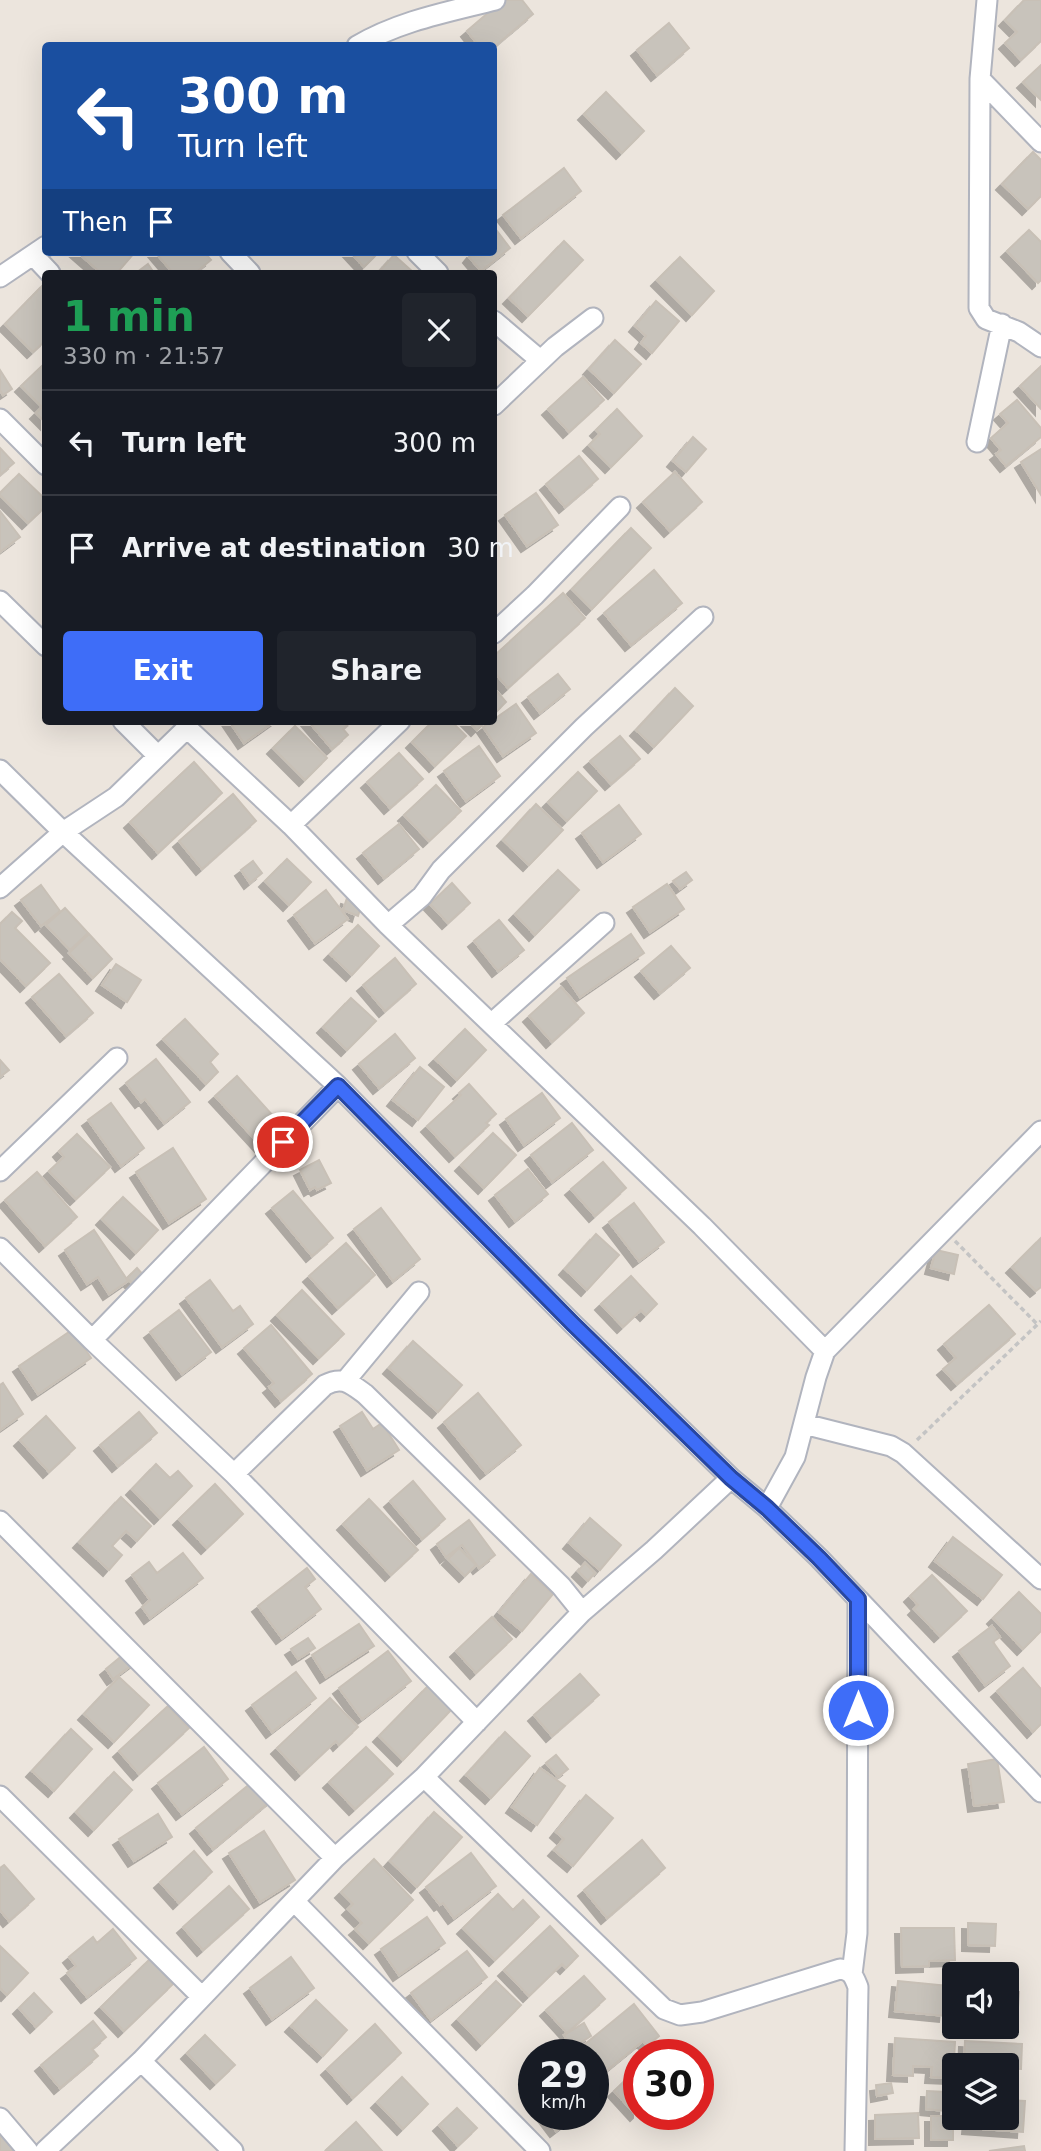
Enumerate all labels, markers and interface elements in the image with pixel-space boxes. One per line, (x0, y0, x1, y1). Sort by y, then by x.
text: 300 m (178, 68, 348, 125)
icon: left (63, 70, 154, 161)
text: Turn left (178, 127, 308, 165)
icon: arrive (142, 203, 180, 241)
text: Then (63, 207, 128, 237)
text: 1 min (63, 292, 195, 341)
button: close (402, 293, 476, 367)
text: 330 m · 21:57 (63, 343, 225, 369)
icon: left (63, 424, 101, 462)
text: Turn left (122, 428, 246, 458)
text: 300 m (393, 428, 476, 458)
icon: arrive (63, 529, 101, 567)
text: Arrive at destination (122, 533, 426, 563)
text: 30 m (447, 533, 514, 563)
button: Exit (63, 631, 263, 711)
button: Share (277, 631, 476, 711)
pin (253, 1112, 313, 1172)
icon: arrive (264, 1123, 302, 1161)
position arrow (821, 1673, 895, 1747)
map controls (942, 1962, 1019, 2130)
button: sound (942, 1962, 1019, 2039)
speed limit sign: 30 (623, 2039, 714, 2130)
button: layers (942, 2053, 1019, 2130)
text: 29 (539, 2055, 588, 2095)
text: km/h (541, 2091, 586, 2112)

